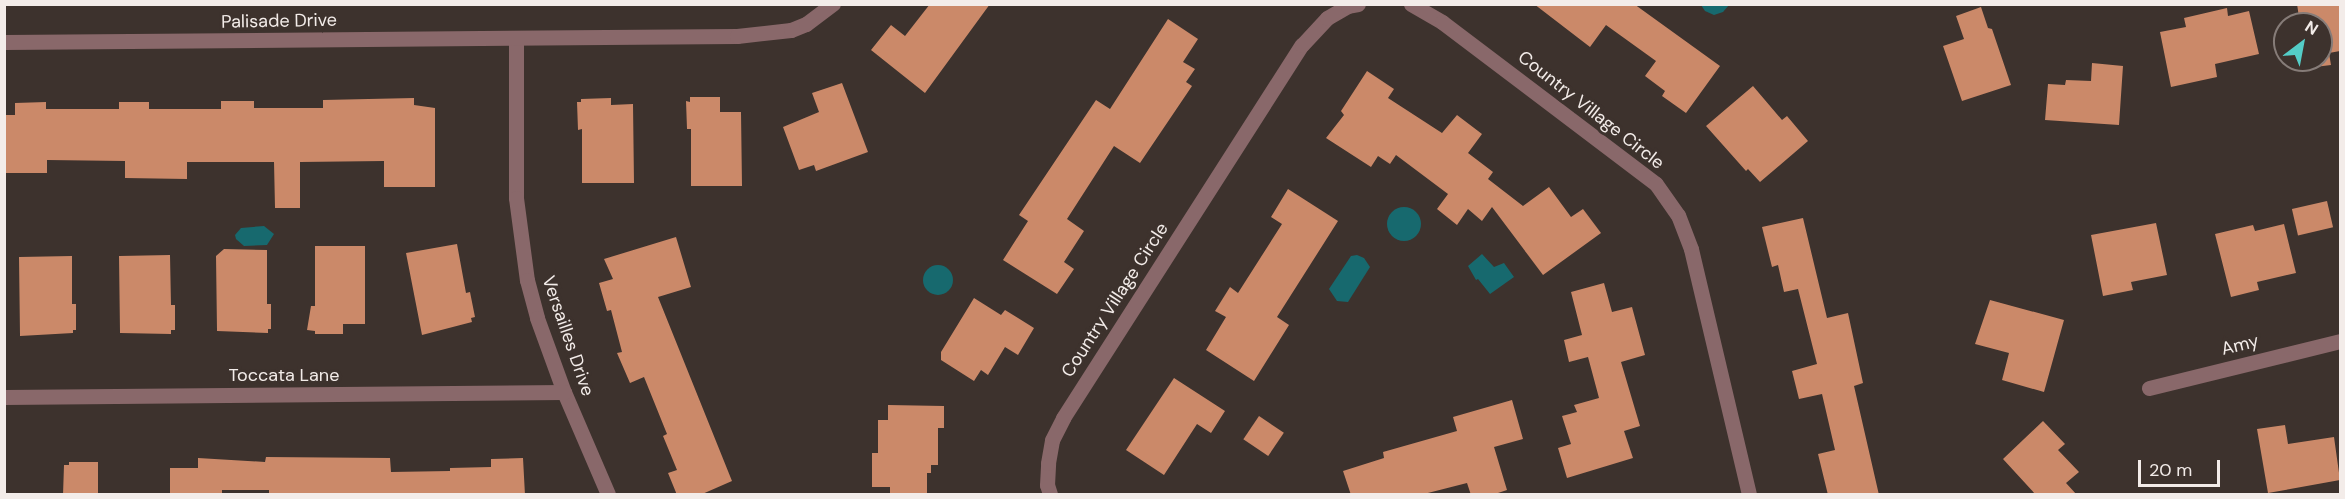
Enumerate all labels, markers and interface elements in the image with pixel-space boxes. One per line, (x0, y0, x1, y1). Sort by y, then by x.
street label: Palisade Drive (221, 9, 337, 33)
north arrow (2273, 12, 2333, 72)
text: N (2301, 16, 2322, 40)
street label: Country Village Circle (1514, 46, 1668, 174)
street label: Country Village Circle (1057, 219, 1173, 381)
street label: Versailles Drive (537, 273, 599, 399)
street label: Amy (2219, 330, 2261, 360)
street label: Toccata Lane (229, 364, 339, 386)
scale bar (2141, 448, 2224, 486)
text: 20 m (2149, 458, 2192, 482)

